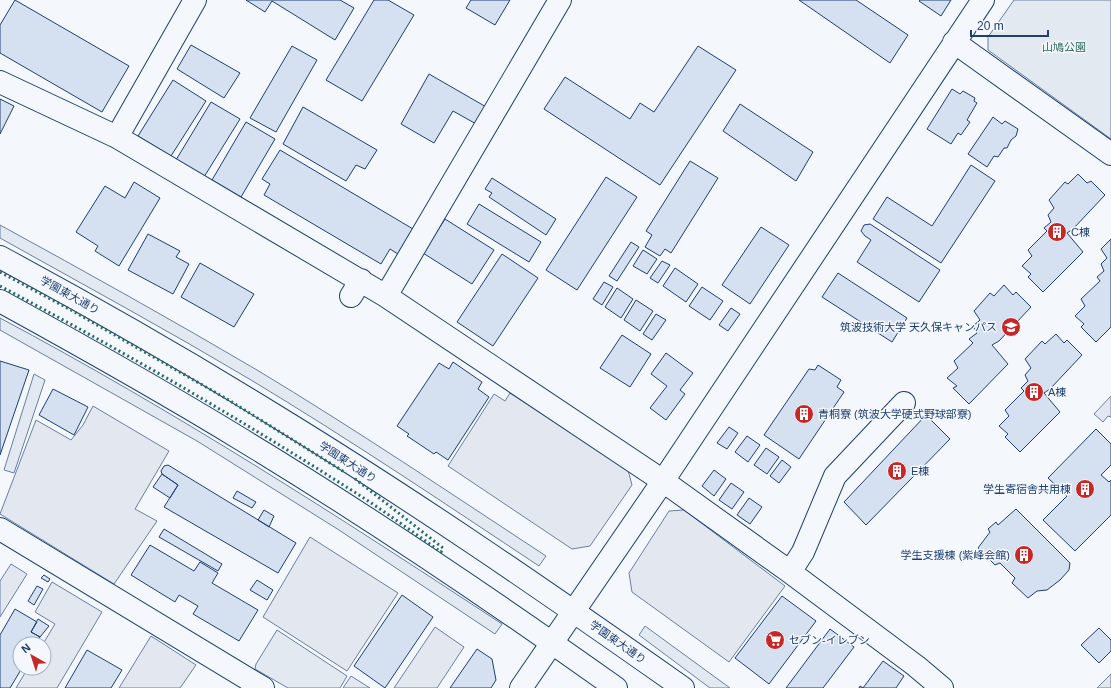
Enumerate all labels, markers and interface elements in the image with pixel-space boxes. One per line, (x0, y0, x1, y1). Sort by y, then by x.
scale bar (971, 12, 1048, 38)
text: 20 m (977, 19, 1004, 33)
park label: 山鳩公園 (1042, 41, 1086, 53)
building icon: C棟 (1046, 221, 1068, 243)
place label: C棟 (1071, 226, 1090, 238)
street label: 学園東大通り (38, 274, 102, 316)
school or university icon: 筑波技術大学 天久保キャンパス (1000, 316, 1022, 338)
place label: 筑波技術大学 天久保キャンパス (840, 321, 997, 333)
building icon: A棟 (1023, 381, 1045, 403)
place label: A棟 (1048, 386, 1066, 398)
building icon: 青桐寮 (筑波大学硬式野球部寮) (793, 403, 815, 425)
place label: 青桐寮 (筑波大学硬式野球部寮) (818, 408, 971, 420)
street label: 学園東大通り (317, 439, 379, 485)
building icon: E棟 (886, 460, 908, 482)
place label: E棟 (911, 465, 929, 477)
building icon: 学生寄宿舎共用棟 (1074, 478, 1096, 500)
place label: 学生寄宿舎共用棟 (983, 483, 1071, 495)
building icon: 学生支援棟 (紫峰会館) (1013, 544, 1035, 566)
place label: 学生支援棟 (紫峰会館) (901, 549, 1010, 561)
street label: 学園東大通り (588, 618, 648, 666)
supermarket icon: セブン-イレブン (764, 629, 786, 651)
place label: セブン-イレブン (789, 634, 870, 646)
north arrow (12, 636, 52, 676)
text: N (19, 641, 33, 655)

